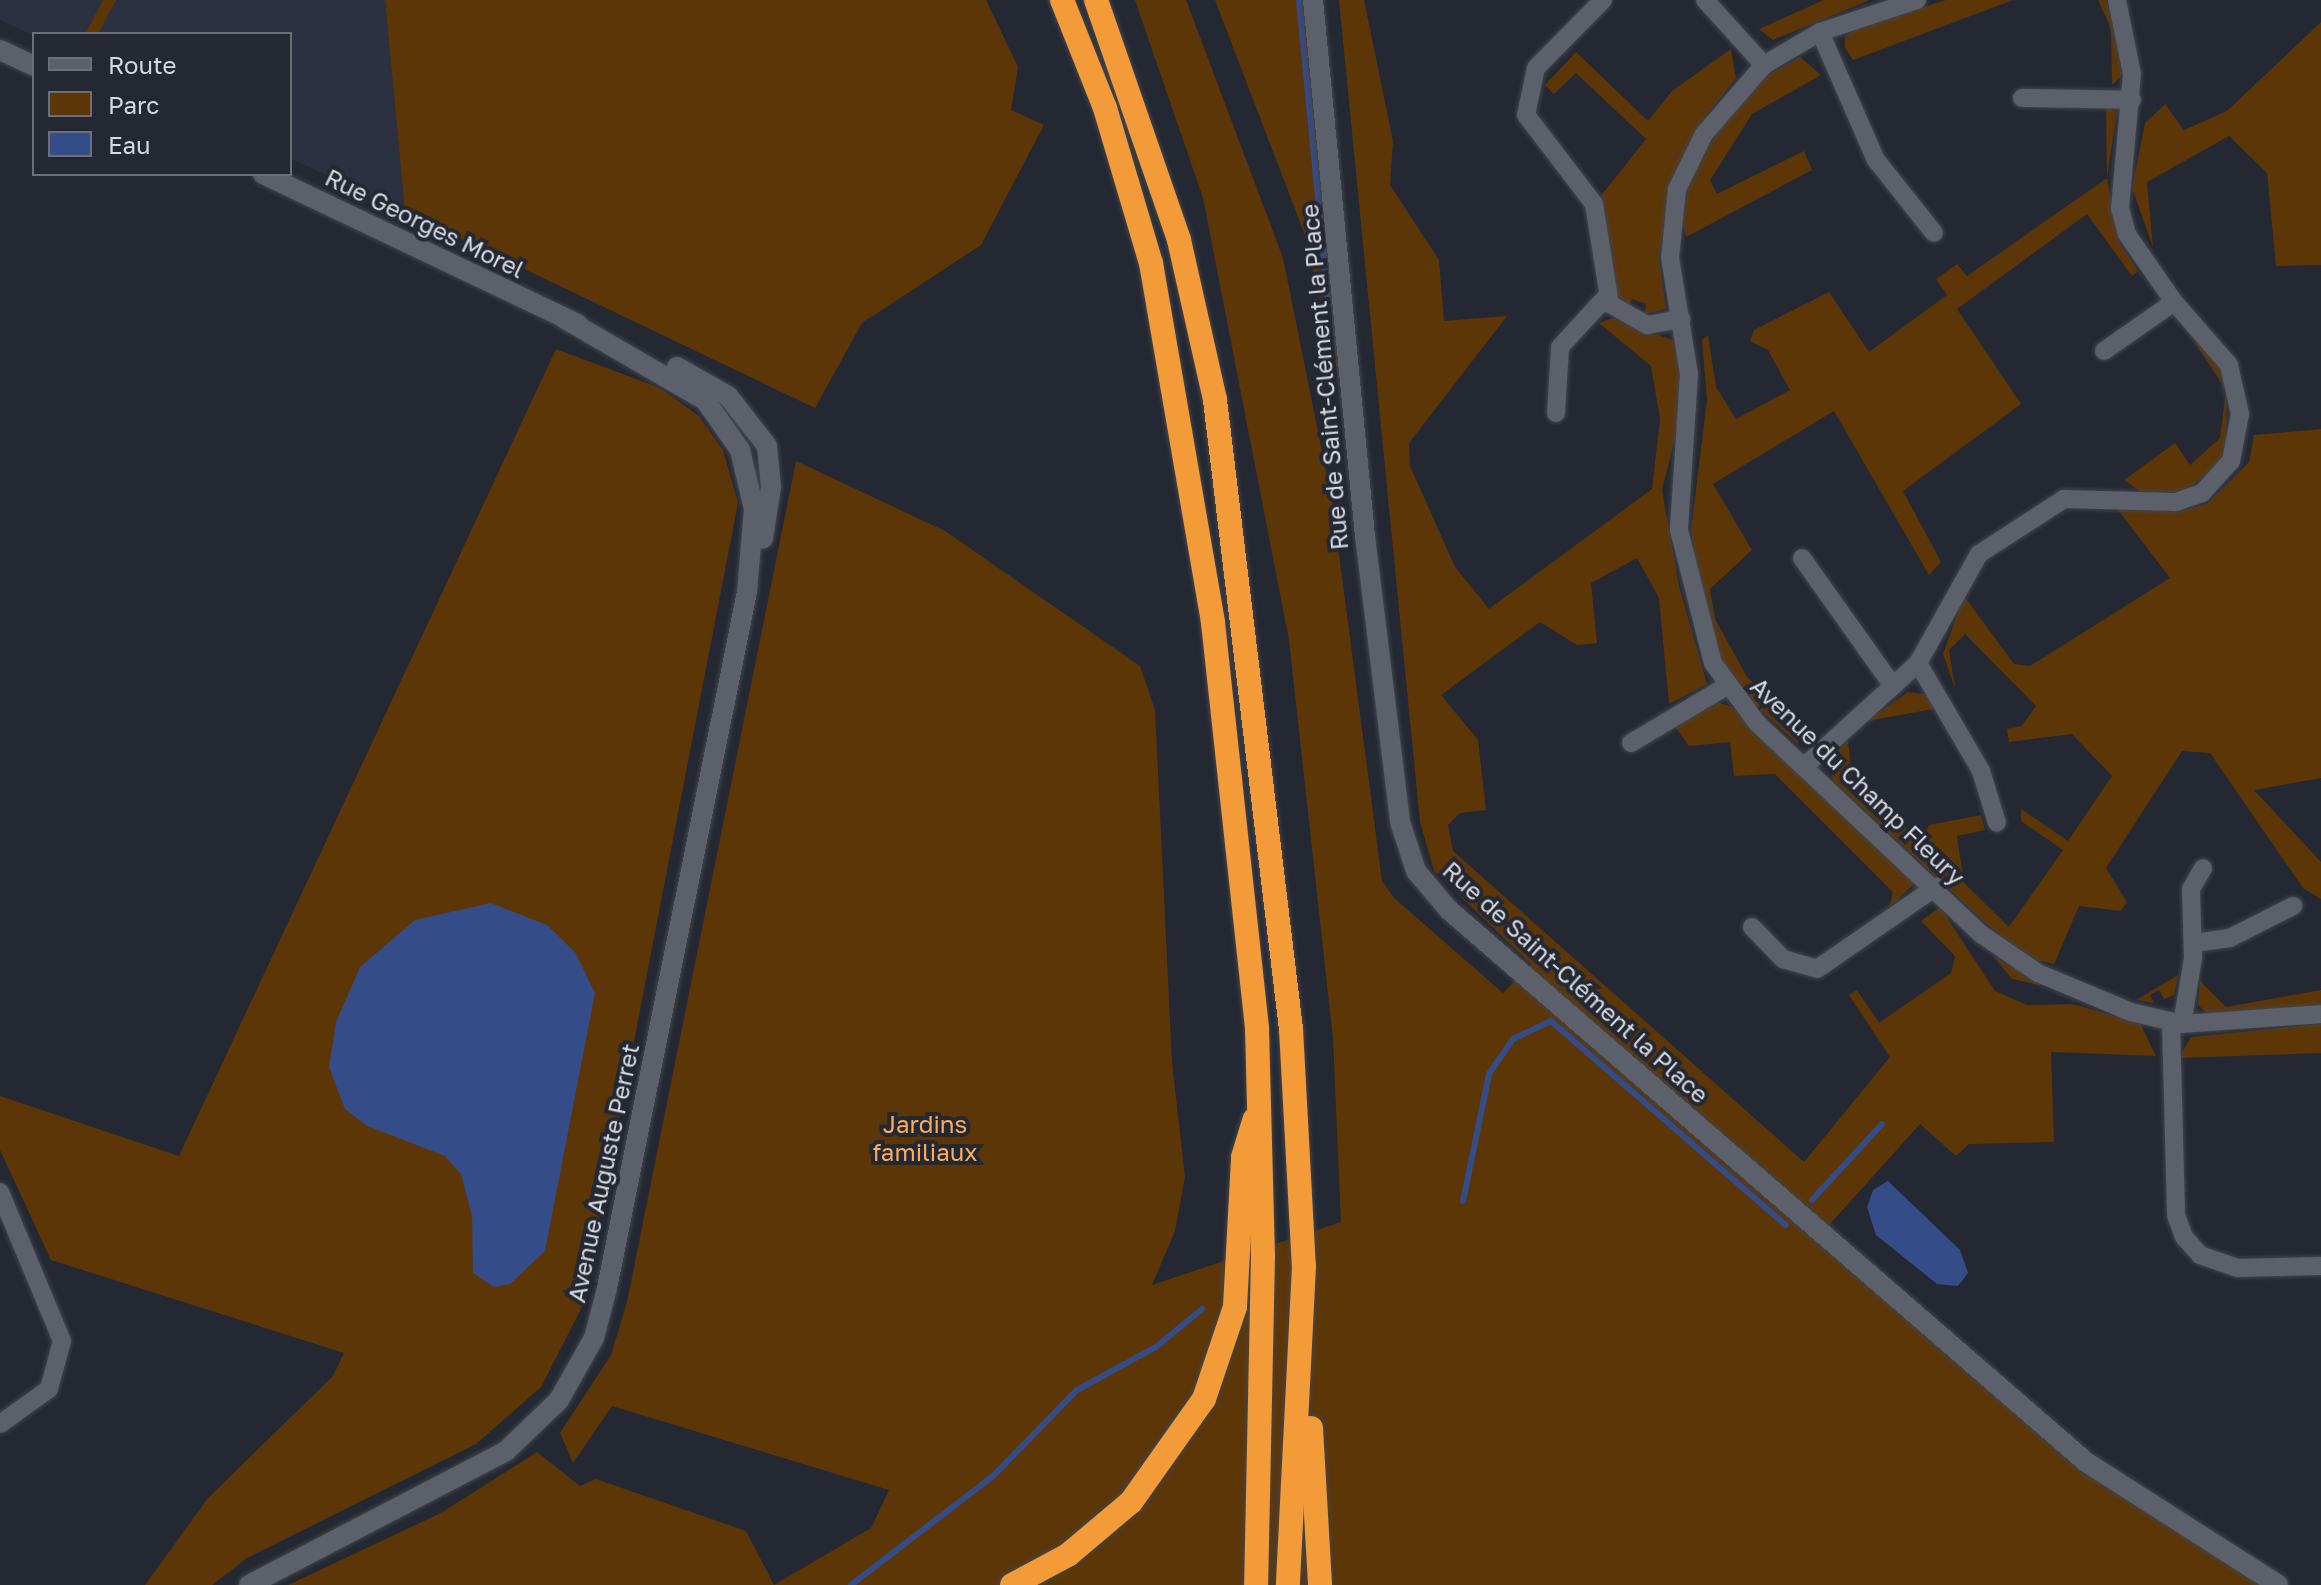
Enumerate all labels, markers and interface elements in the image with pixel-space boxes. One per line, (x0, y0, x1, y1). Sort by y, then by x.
legend (32, 32, 292, 176)
text: Route (108, 50, 177, 79)
text: Parc (108, 90, 159, 119)
text: Eau (108, 130, 150, 159)
street label: Rue Georges Morel (321, 162, 529, 284)
street label: Rue de Saint-Clément la Place (1295, 203, 1353, 551)
street label: Avenue du Champ Fleury (1745, 671, 1971, 891)
street label: Rue de Saint-Clément la Place (1437, 855, 1715, 1109)
street label: Avenue Auguste Perret (561, 1041, 645, 1305)
park label: Jardins familiaux (873, 1110, 977, 1166)

